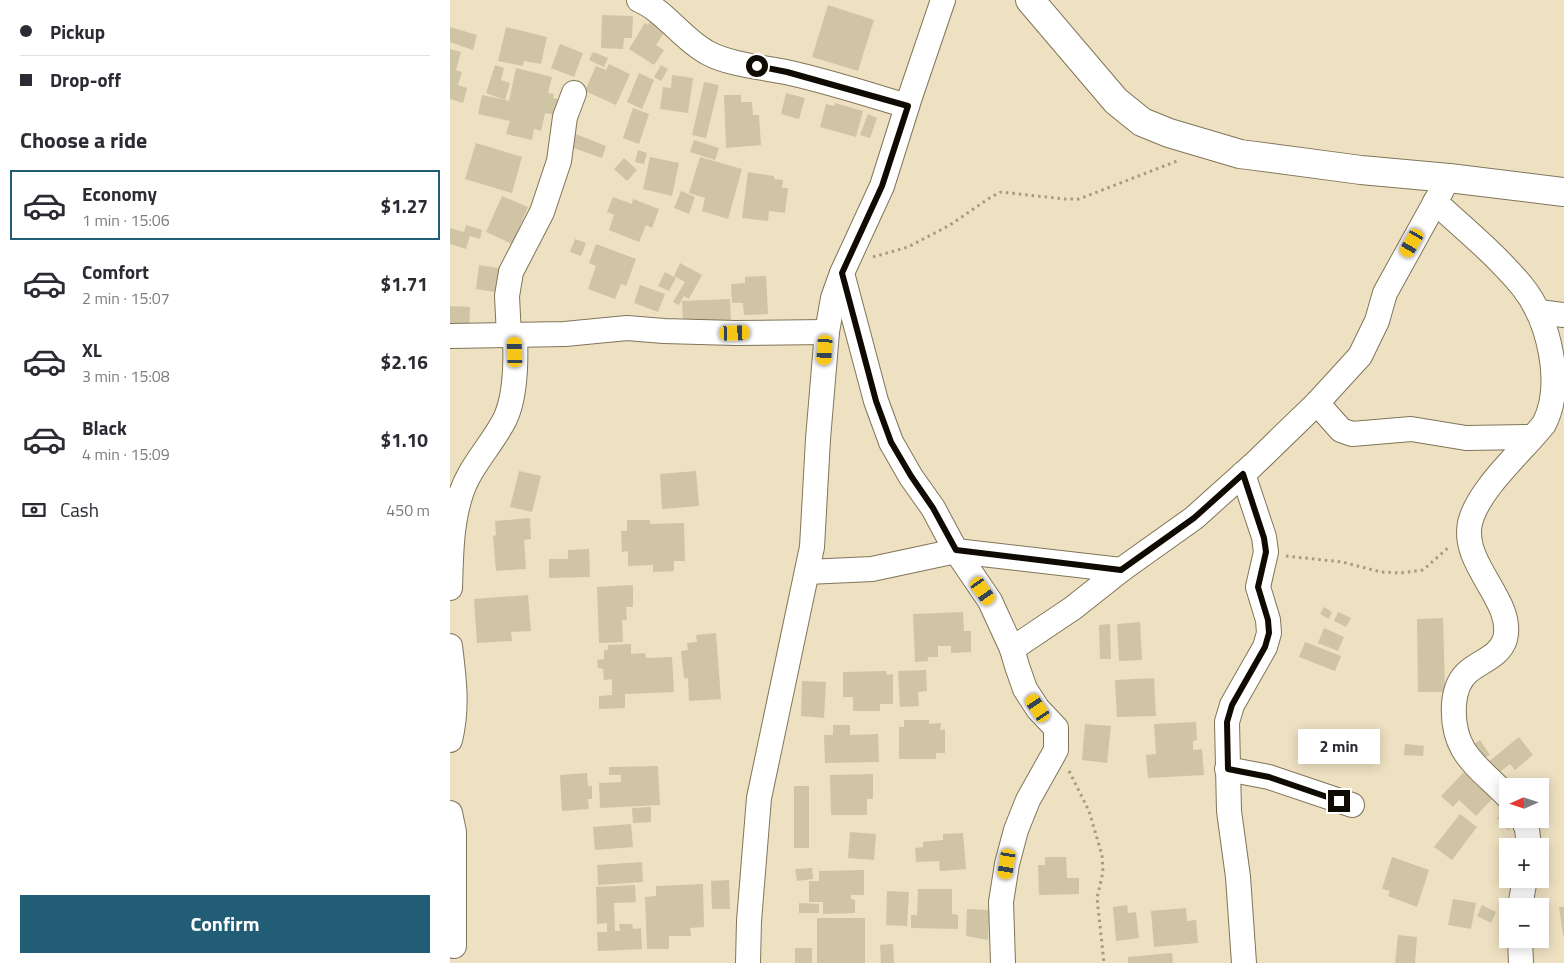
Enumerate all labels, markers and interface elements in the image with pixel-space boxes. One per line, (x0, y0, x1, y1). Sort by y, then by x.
text: Pickup (50, 17, 105, 46)
route start (746, 55, 768, 77)
text: Drop-off (50, 65, 121, 94)
text: Choose a ride (20, 123, 147, 157)
text: Economy (82, 179, 157, 208)
icon: car (22, 183, 67, 228)
text: $1.27 (381, 191, 428, 220)
text: 1 min · 15:06 (82, 208, 170, 232)
car (1398, 226, 1425, 260)
text: Comfort (82, 257, 149, 286)
icon: car (22, 261, 67, 306)
text: $1.71 (381, 269, 428, 298)
text: 2 min · 15:07 (82, 286, 170, 310)
car (719, 325, 750, 341)
text: XL (82, 335, 102, 364)
car (816, 335, 833, 365)
car (506, 337, 523, 367)
icon: car (22, 339, 67, 384)
text: $2.16 (381, 347, 428, 376)
text: 3 min · 15:08 (82, 364, 170, 388)
text: Black (82, 413, 127, 442)
icon: car (22, 417, 67, 462)
text: $1.10 (381, 425, 428, 454)
text: 4 min · 15:09 (82, 442, 170, 466)
text: Cash (60, 495, 99, 524)
icon: cash (20, 496, 48, 524)
text: 450 m (386, 498, 430, 522)
car (968, 574, 997, 608)
car (1023, 691, 1052, 725)
callout: 2 min (1298, 728, 1380, 764)
text: 2 min (1320, 734, 1358, 758)
north arrow (1499, 778, 1549, 828)
map controls (1499, 778, 1549, 948)
route end (1328, 790, 1350, 812)
button: + (1499, 838, 1549, 888)
car (997, 848, 1016, 880)
button: Confirm (20, 895, 430, 953)
button: − (1499, 898, 1549, 948)

